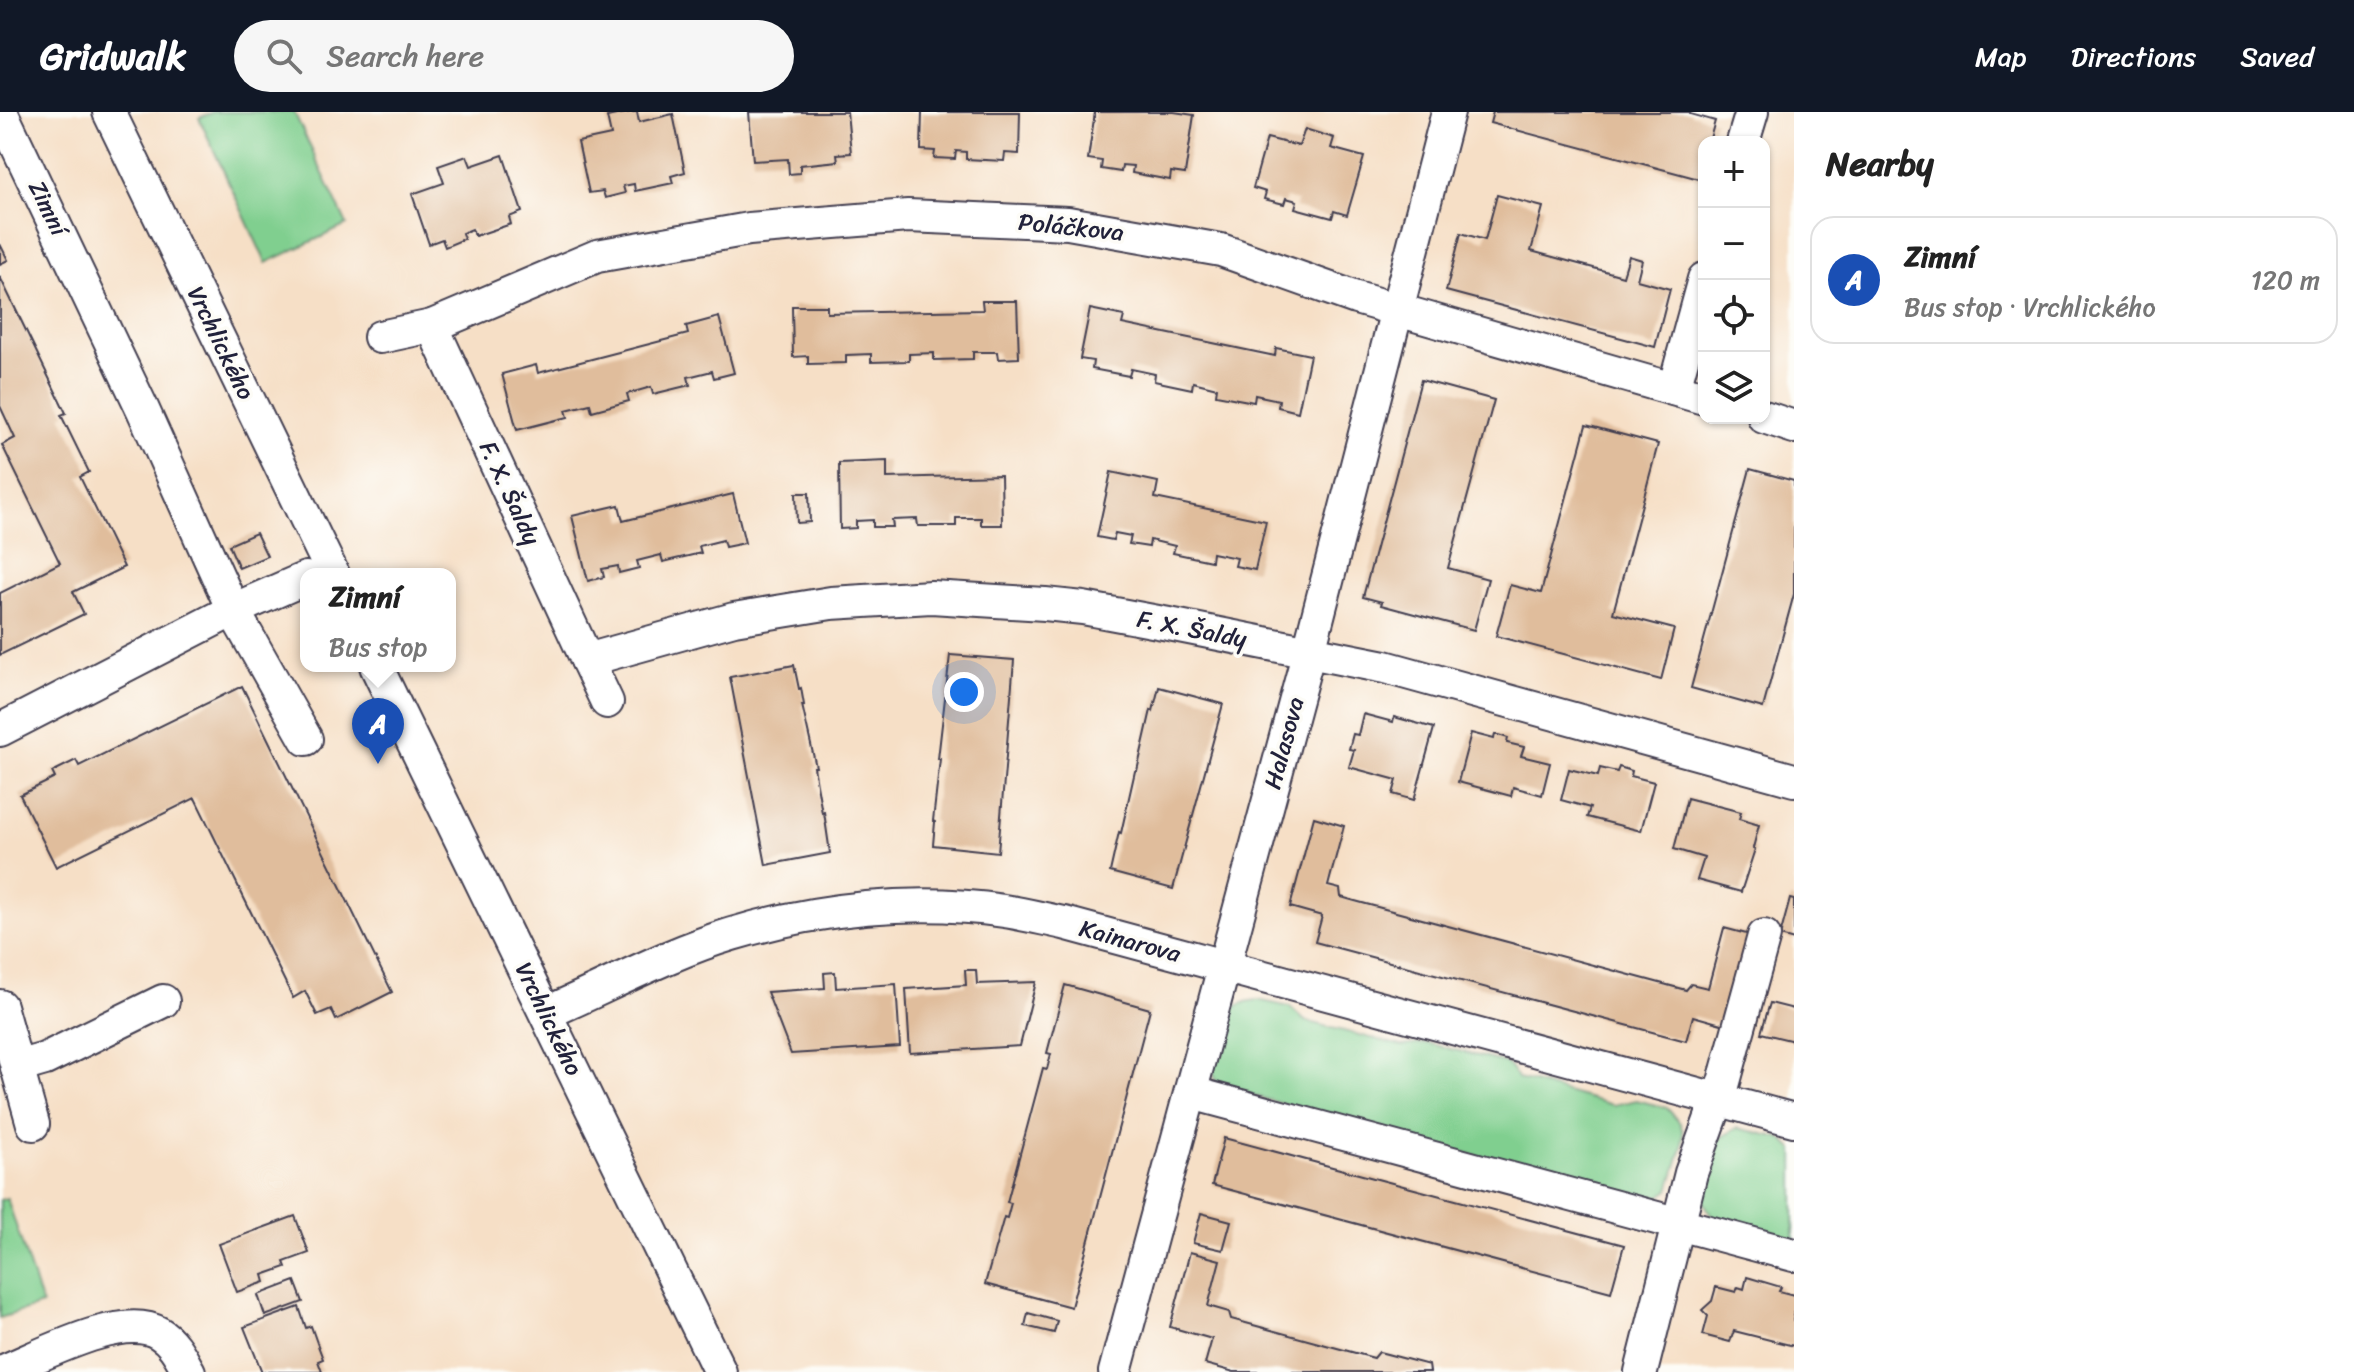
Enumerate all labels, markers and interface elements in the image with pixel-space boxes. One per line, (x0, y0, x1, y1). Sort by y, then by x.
search box (234, 20, 794, 92)
text: Gridwalk (40, 23, 186, 90)
text: Search here (326, 29, 484, 83)
text: Map (1975, 32, 2027, 81)
text: Directions (2071, 32, 2196, 81)
text: Saved (2240, 32, 2314, 81)
icon: search (262, 34, 306, 78)
text: Nearby (1826, 134, 1934, 194)
map controls (1698, 136, 1770, 424)
button: + (1698, 136, 1770, 208)
street label: Zimní (16, 173, 81, 246)
street label: Poláčkova (1016, 201, 1126, 253)
button: − (1698, 208, 1770, 280)
text: Zimní (1904, 230, 1976, 284)
text: A (1845, 257, 1863, 303)
text: 120 m (2251, 257, 2320, 303)
street label: Vrchlického (175, 279, 267, 407)
button: locate (1698, 280, 1770, 352)
text: Bus stop · Vrchlického (1904, 284, 2156, 330)
button: layers (1698, 352, 1770, 424)
street label: F. X. Šaldy (468, 434, 553, 553)
popup (300, 568, 456, 672)
text: Zimní (329, 570, 401, 624)
street label: F. X. Šaldy (1134, 598, 1251, 660)
text: Bus stop (329, 624, 427, 670)
your location (944, 672, 984, 712)
street label: Halasova (1252, 692, 1316, 794)
pin: A (352, 698, 404, 764)
street label: Kainarova (1075, 907, 1186, 975)
street label: Vrchlického (503, 955, 595, 1083)

